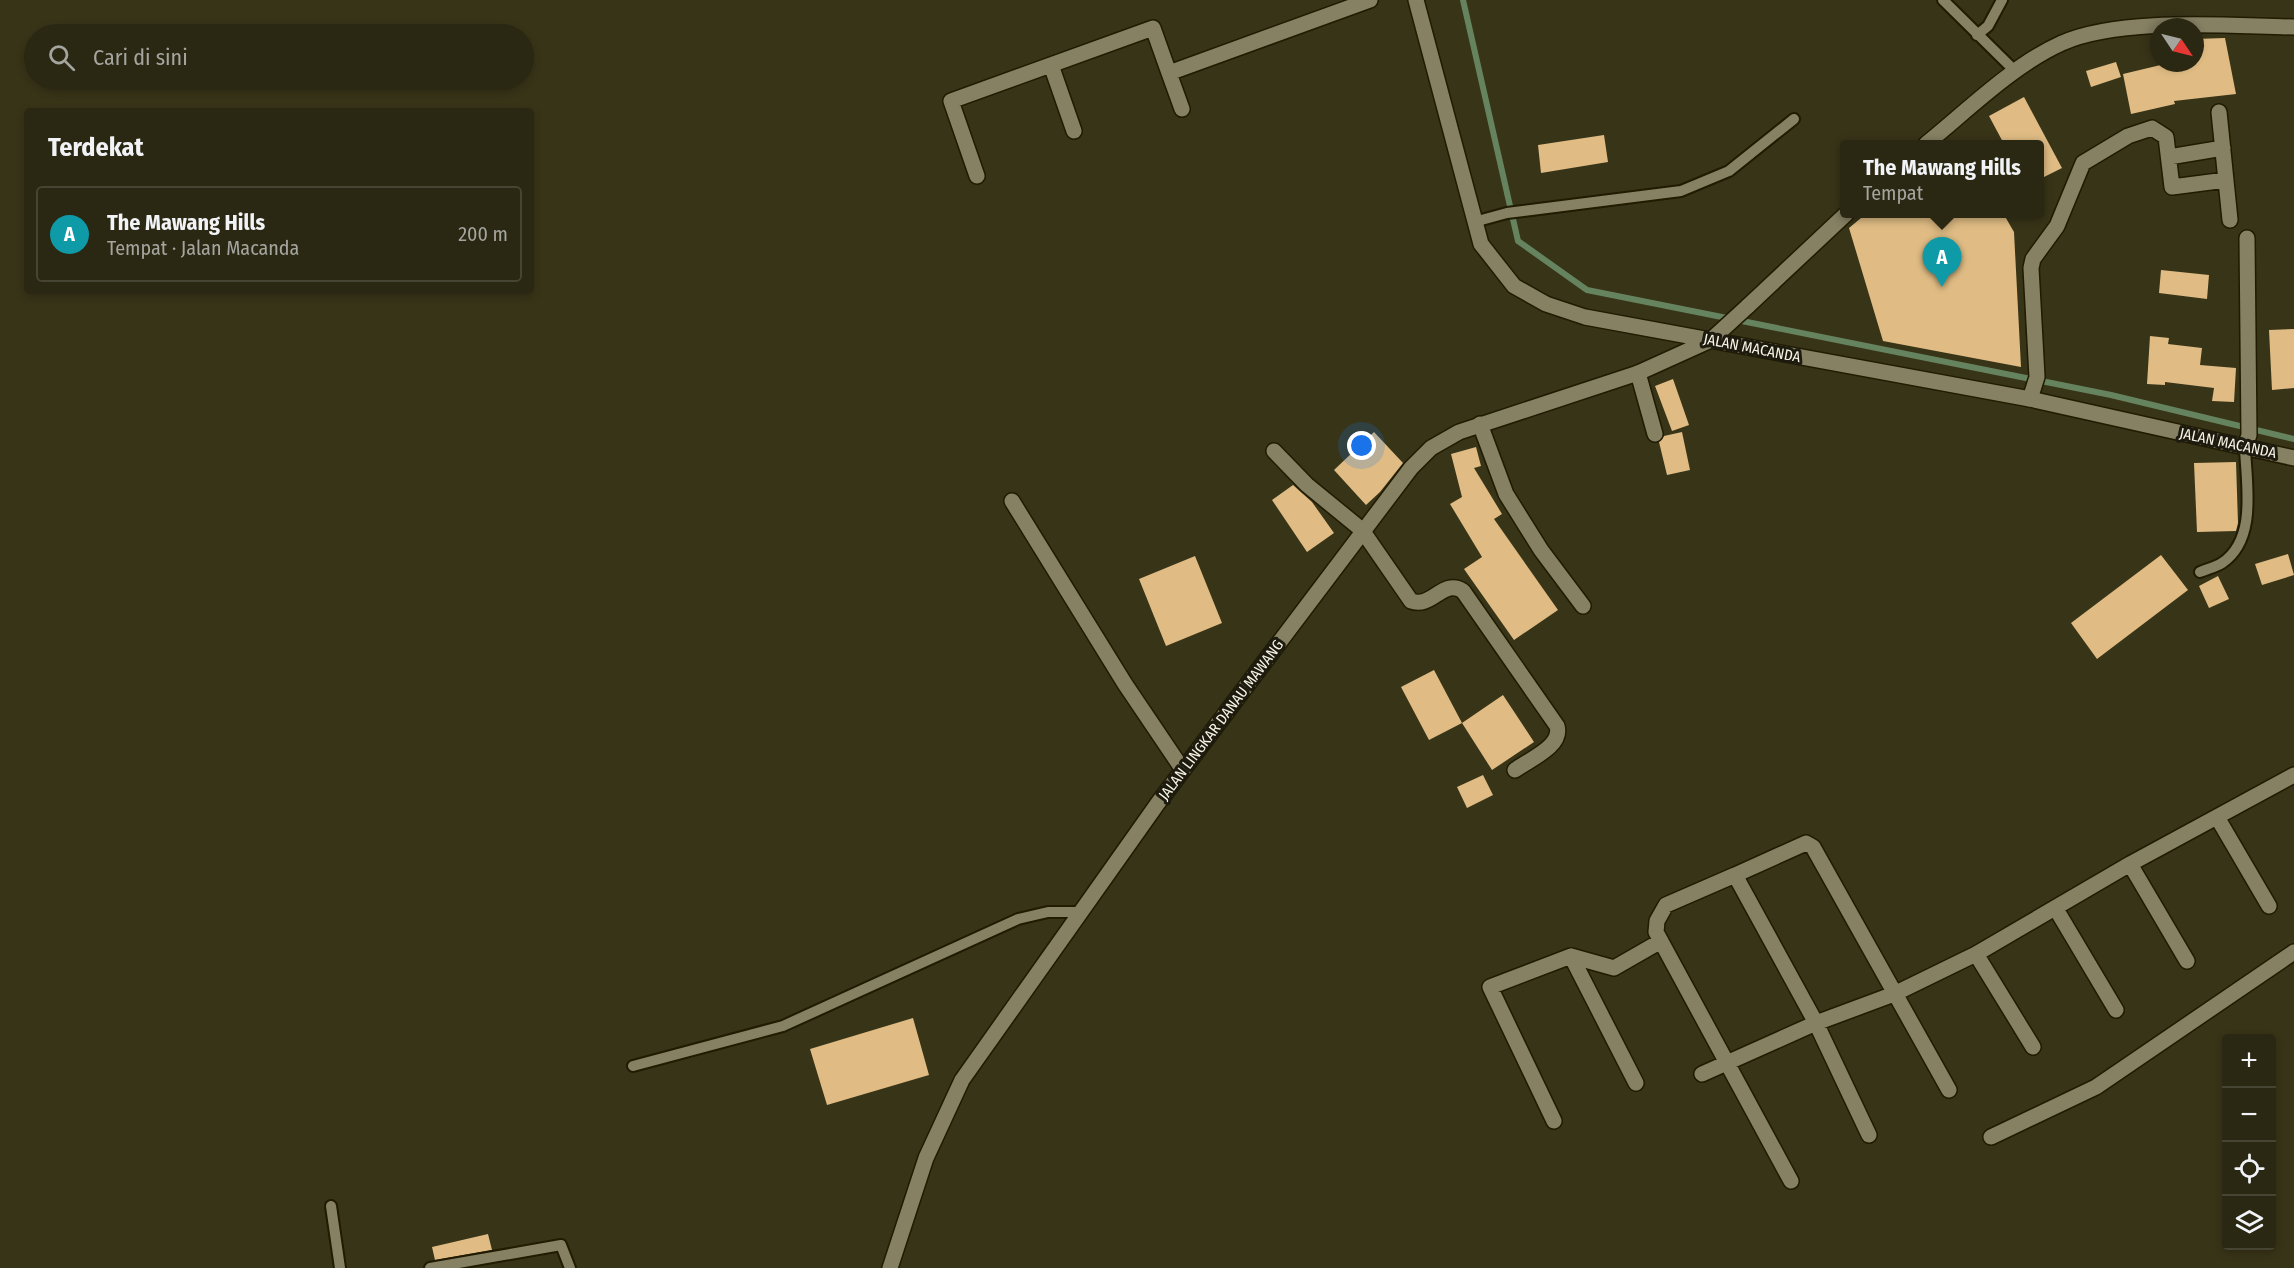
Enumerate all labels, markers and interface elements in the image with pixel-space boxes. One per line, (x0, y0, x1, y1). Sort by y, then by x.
north arrow (2150, 18, 2204, 72)
search box (24, 24, 534, 90)
icon: search (45, 41, 78, 74)
text: Cari di sini (93, 44, 188, 71)
text: Terdekat (48, 132, 144, 163)
popup (1840, 140, 2044, 218)
text: The Mawang Hills (1863, 154, 2021, 181)
text: Tempat (1863, 181, 1923, 205)
text: The Mawang Hills (107, 209, 265, 236)
text: A (64, 222, 75, 246)
text: 200 m (458, 222, 508, 246)
text: Tempat · Jalan Macanda (107, 236, 299, 260)
pin: A (1922, 238, 1962, 287)
street label: JALAN MACANDA (1702, 330, 1802, 366)
street label: JALAN MACANDA (2178, 424, 2278, 462)
your location (1347, 431, 1376, 460)
street label: JALAN LINGKAR DANAU MAWANG (1155, 636, 1287, 804)
map controls (2222, 1034, 2276, 1250)
button: + (2222, 1034, 2276, 1088)
button: − (2222, 1088, 2276, 1142)
button: locate (2222, 1142, 2276, 1196)
button: layers (2222, 1196, 2276, 1250)

